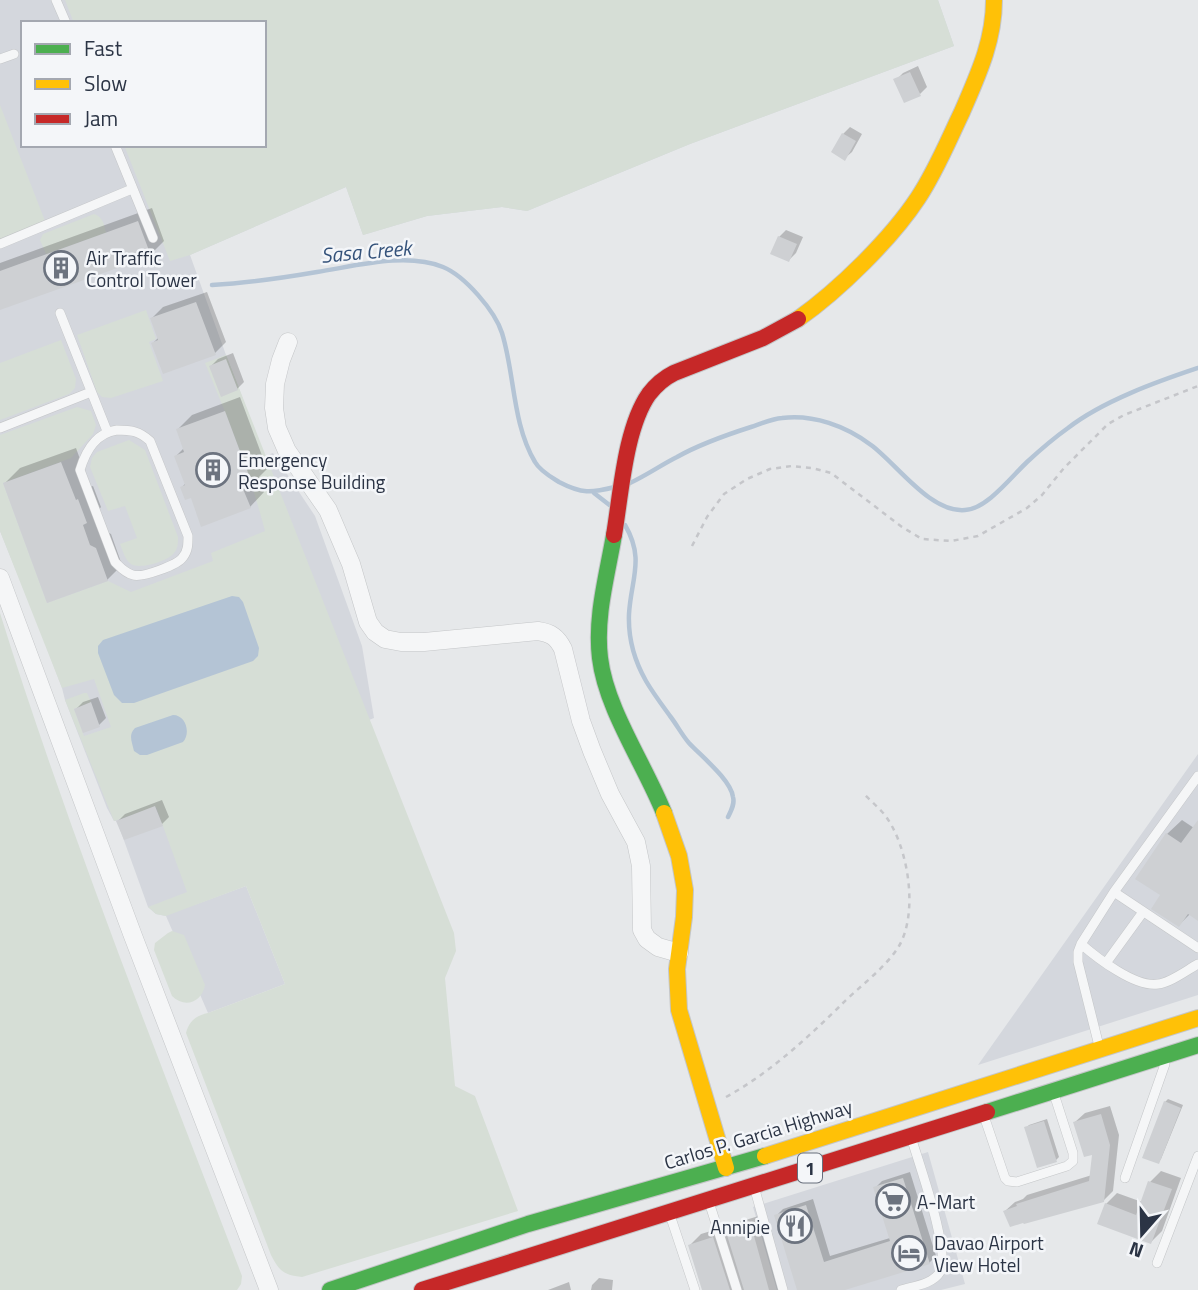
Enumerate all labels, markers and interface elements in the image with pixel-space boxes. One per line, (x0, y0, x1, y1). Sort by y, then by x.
legend (21, 21, 266, 147)
text: Fast (84, 32, 123, 64)
text: Slow (84, 67, 127, 99)
text: Jam (84, 102, 118, 134)
water label: Sasa Creek (319, 231, 415, 271)
place label: Air Traffic Control Tower (86, 243, 197, 294)
building icon: Air Traffic Control Tower (42, 249, 80, 287)
place label: Emergency Response Building (238, 445, 386, 496)
building icon: Emergency Response Building (194, 451, 232, 489)
street label: Carlos P. Garcia Highway (660, 1092, 856, 1176)
road number: 1 (798, 1154, 822, 1182)
supermarket icon: A-Mart (874, 1182, 912, 1220)
place label: A-Mart (917, 1187, 976, 1216)
north arrow (1107, 1199, 1177, 1269)
restaurant icon: Annipie (776, 1207, 814, 1245)
place label: Annipie (710, 1212, 770, 1241)
place label: Davao Airport View Hotel (934, 1228, 1044, 1279)
hotel icon: Davao Airport View Hotel (890, 1234, 928, 1272)
text: N (1125, 1235, 1147, 1266)

